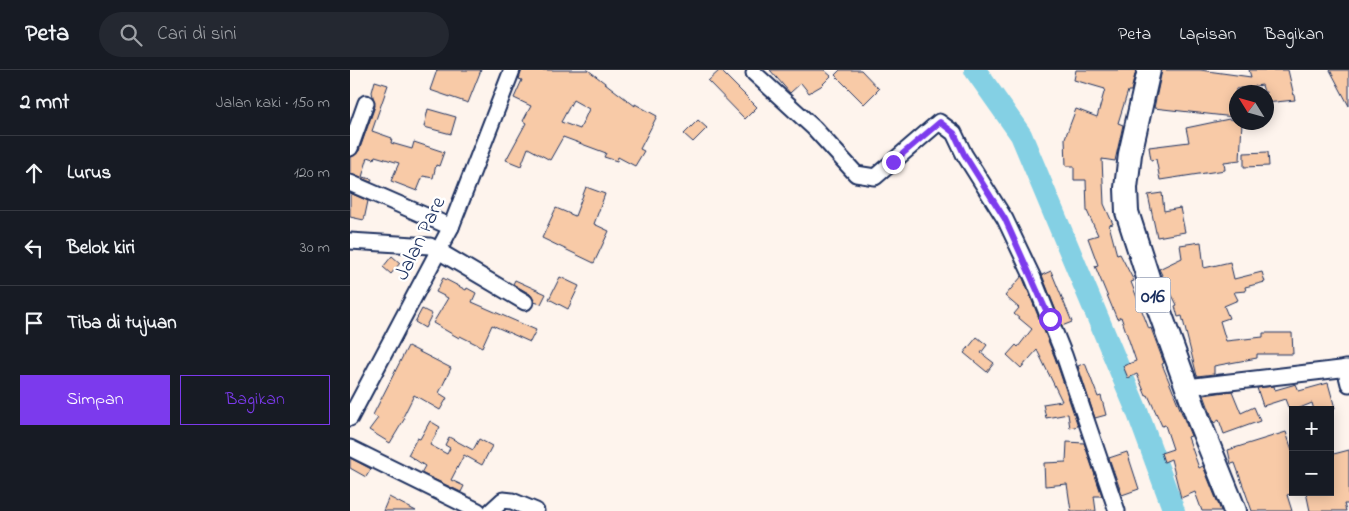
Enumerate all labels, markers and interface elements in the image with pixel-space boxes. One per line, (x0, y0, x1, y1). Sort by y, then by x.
search box (99, 12, 449, 57)
text: Peta (25, 17, 69, 52)
icon: search (117, 21, 145, 49)
text: Cari di sini (157, 21, 237, 48)
text: Peta (1118, 22, 1151, 48)
text: Lapisan (1179, 22, 1236, 48)
text: Bagikan (1264, 22, 1324, 48)
north arrow (1229, 85, 1274, 130)
text: 2 mnt (20, 88, 69, 118)
text: Jalan kaki · 150 m (216, 91, 330, 115)
route end (882, 151, 905, 174)
icon: ahead (20, 159, 48, 187)
text: Lurus (67, 160, 111, 187)
text: 120 m (294, 161, 330, 185)
street label: Jalan Pare (388, 191, 454, 286)
icon: left (20, 234, 48, 262)
text: Belok kiri (67, 235, 135, 262)
text: 30 m (300, 236, 330, 260)
road number: 016 (1136, 278, 1170, 312)
route start (1039, 308, 1062, 331)
icon: arrive (20, 309, 48, 337)
text: Tiba di tujuan (67, 310, 177, 337)
button: Simpan (20, 375, 170, 425)
button: Bagikan (180, 375, 330, 425)
map controls (1289, 406, 1334, 496)
button: + (1289, 406, 1334, 451)
button: − (1289, 451, 1334, 496)

